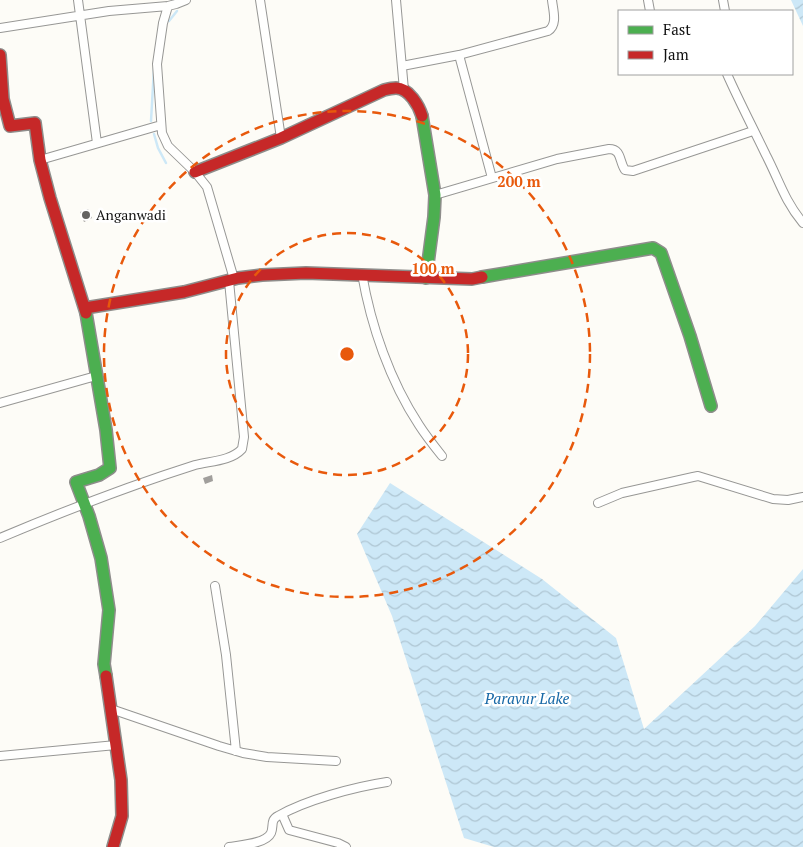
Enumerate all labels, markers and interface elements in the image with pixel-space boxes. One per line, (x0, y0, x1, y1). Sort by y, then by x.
legend (618, 10, 793, 75)
text: Fast (663, 19, 691, 39)
text: Jam (663, 44, 689, 64)
text: 200 m (497, 171, 541, 191)
place label: Anganwadi (96, 205, 166, 224)
marker: Anganwadi (80, 209, 92, 221)
text: 100 m (411, 258, 455, 278)
centre of rings (338, 345, 356, 363)
water label: Paravur Lake (484, 688, 569, 708)

